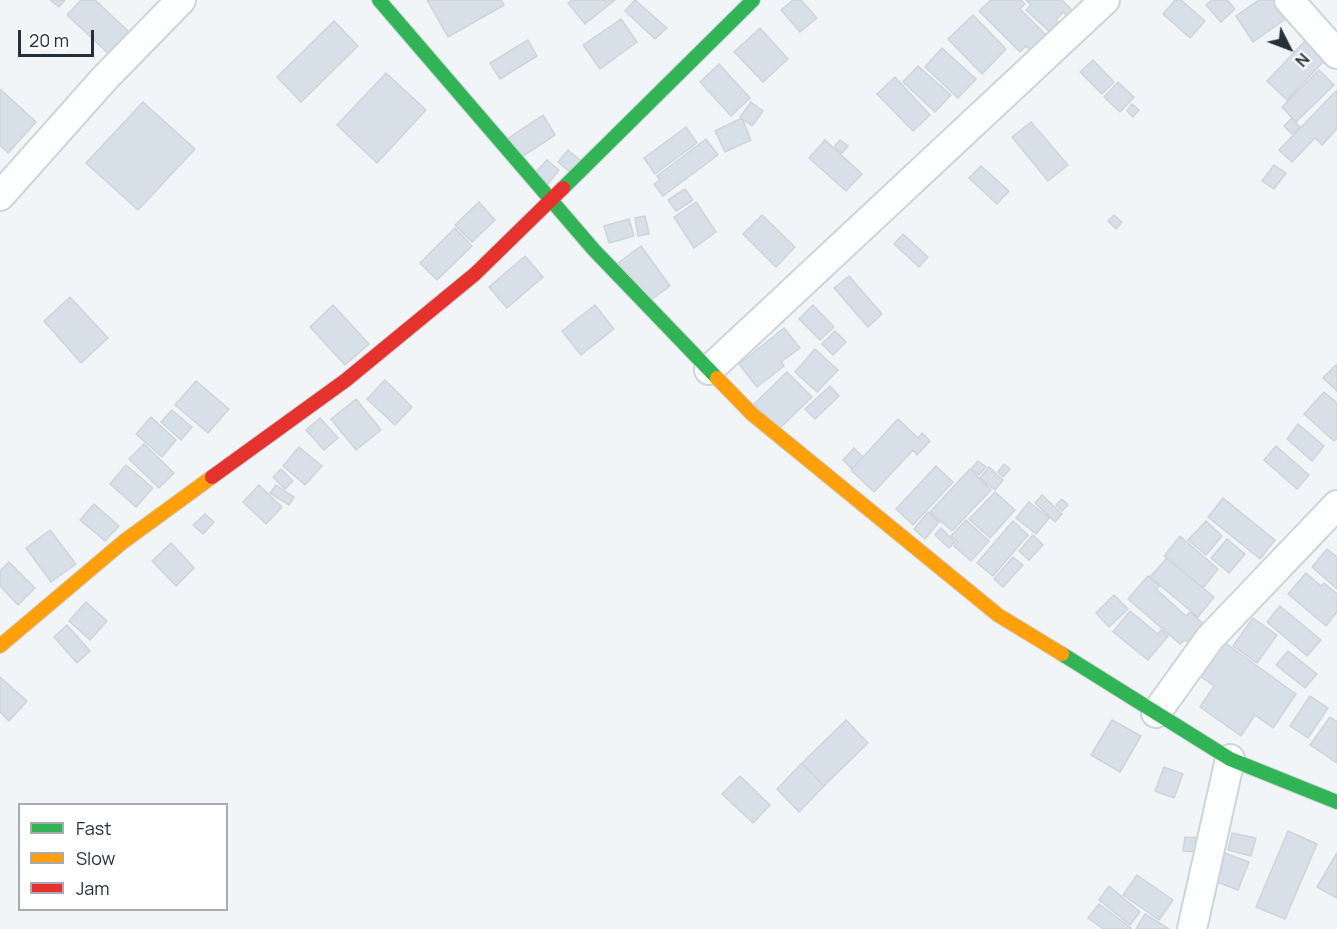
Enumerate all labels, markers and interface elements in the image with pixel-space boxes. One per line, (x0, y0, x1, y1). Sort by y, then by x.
scale bar (21, 18, 98, 56)
north arrow (1259, 18, 1319, 78)
text: 20 m (29, 28, 69, 52)
text: N (1290, 48, 1314, 72)
legend (18, 803, 228, 911)
text: Fast (76, 816, 111, 840)
text: Slow (76, 846, 115, 870)
text: Jam (76, 876, 110, 900)

